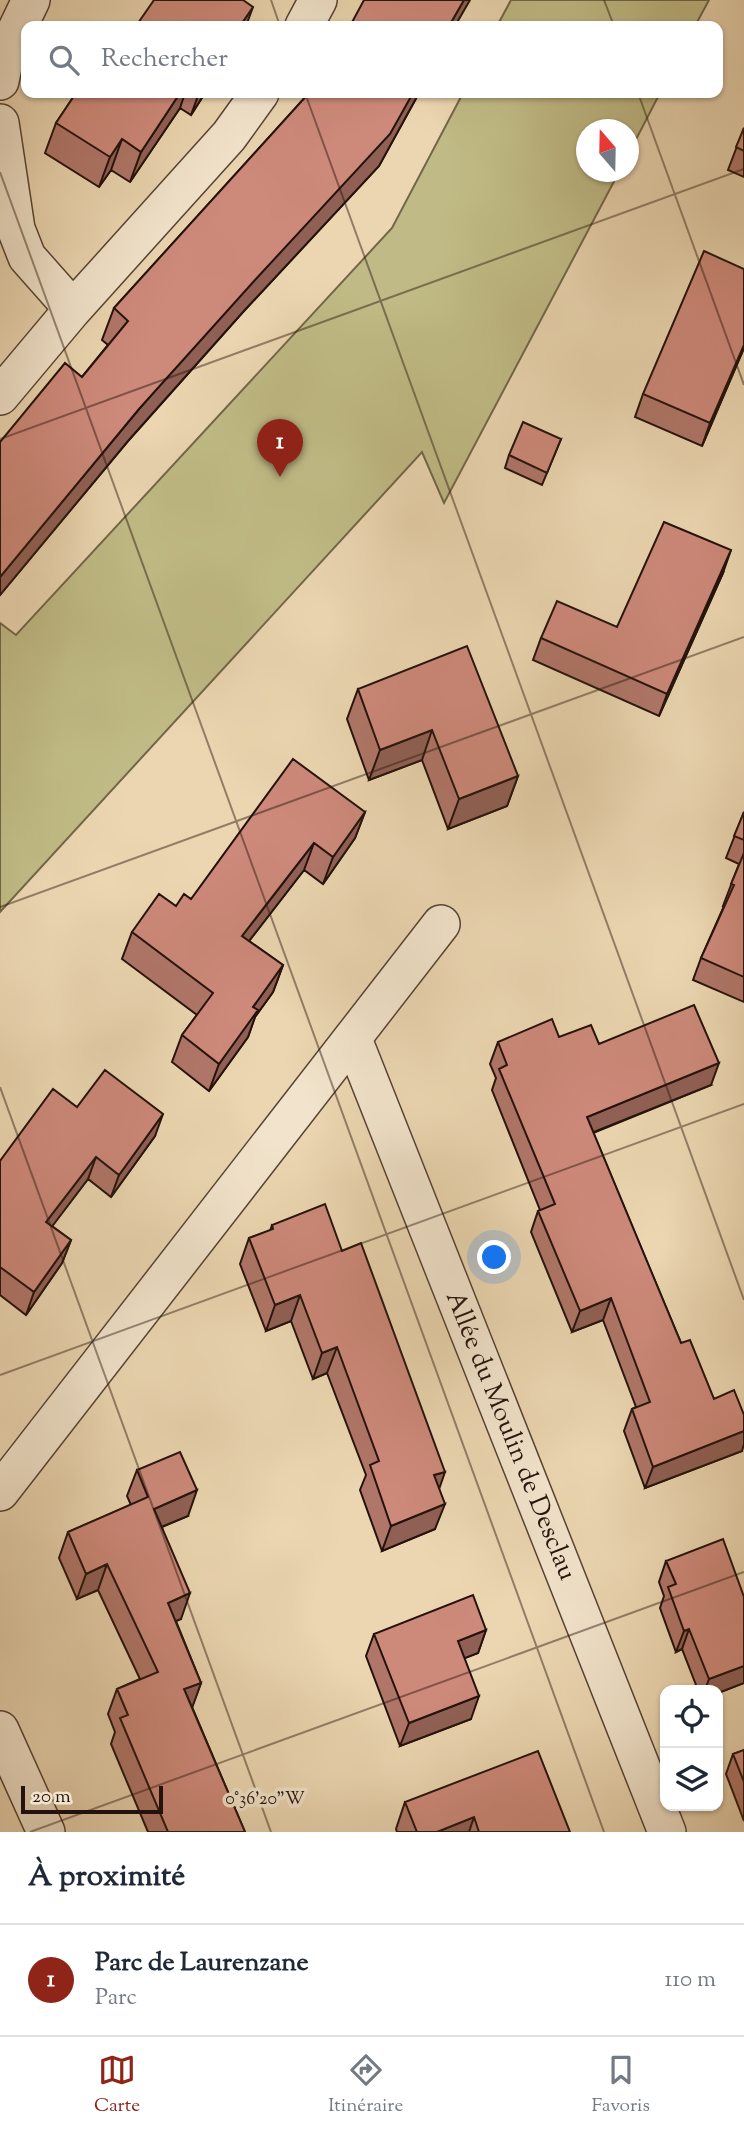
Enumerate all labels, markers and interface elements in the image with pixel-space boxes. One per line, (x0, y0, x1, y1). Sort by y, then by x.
search box (21, 21, 723, 98)
icon: search (45, 41, 83, 79)
text: Rechercher (101, 41, 228, 78)
north arrow (576, 119, 639, 182)
pin: 1 (257, 419, 303, 477)
your location (477, 1240, 511, 1274)
street label: Allée du Moulin de Desclau (435, 1286, 585, 1586)
map controls (660, 1685, 723, 1811)
button: locate (660, 1685, 723, 1748)
button: layers (660, 1748, 723, 1811)
scale bar (21, 1783, 163, 1815)
text: 20 m (32, 1784, 71, 1811)
text: 0°36'20"W (225, 1787, 305, 1813)
text: À proximité (28, 1856, 185, 1899)
text: Parc de Laurenzane (95, 1945, 309, 1982)
text: 1 (47, 1964, 55, 1997)
text: 110 m (665, 1964, 716, 1997)
text: Parc (95, 1982, 137, 2015)
tab: Carte (94, 2051, 140, 2120)
tab: Itinéraire (328, 2051, 403, 2120)
tab: Favoris (591, 2051, 650, 2120)

